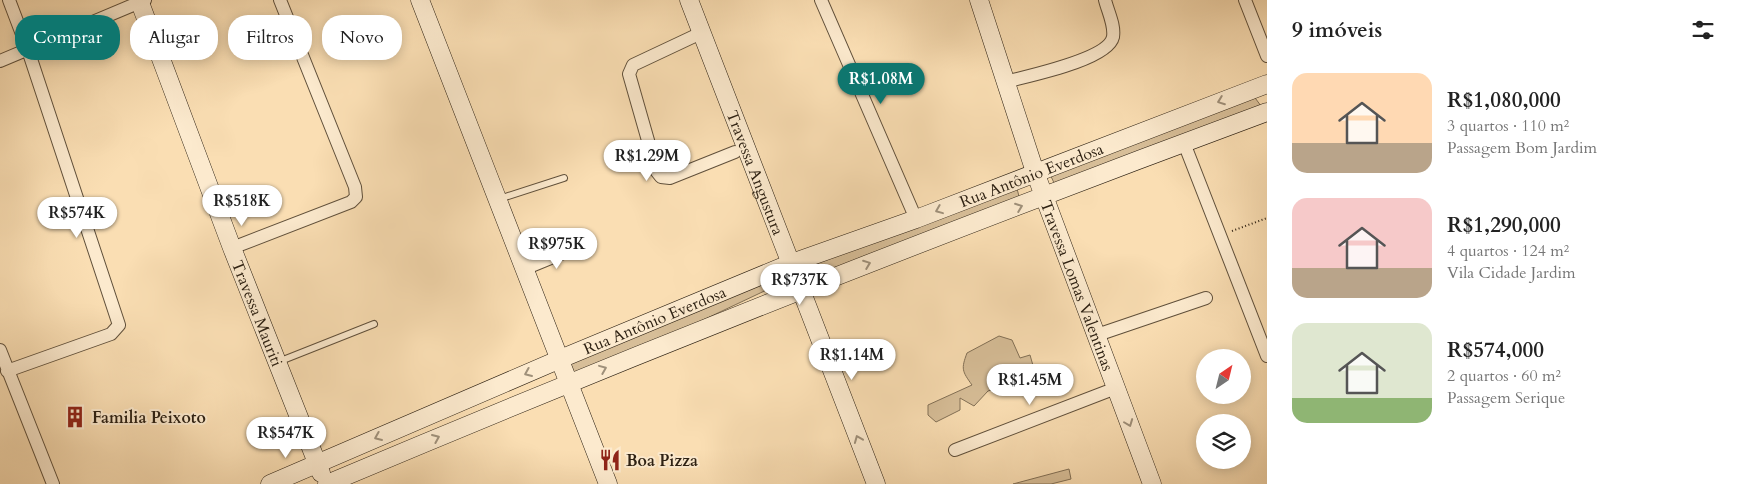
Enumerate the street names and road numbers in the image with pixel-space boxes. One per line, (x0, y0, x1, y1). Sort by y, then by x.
street label: Travessa Angustura (721, 107, 789, 239)
street label: Rua Antônio Everdosa (957, 138, 1107, 213)
street label: Travessa Lomas Valentinas (1035, 197, 1119, 374)
street label: Travessa Mauriti (226, 257, 288, 370)
street label: Rua Antônio Everdosa (580, 281, 729, 360)

